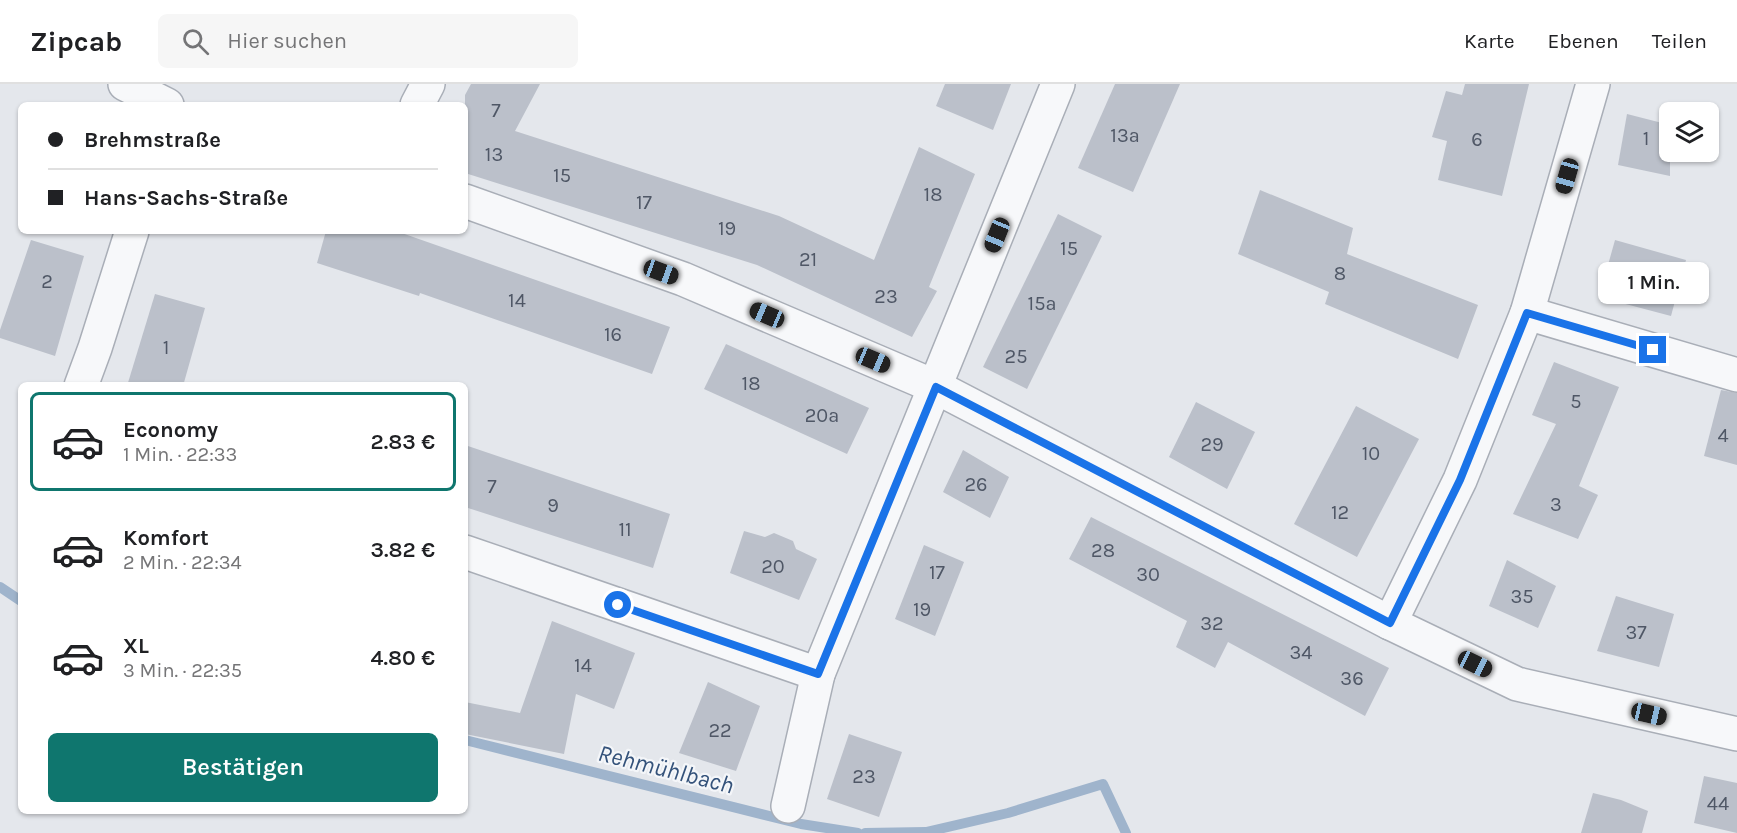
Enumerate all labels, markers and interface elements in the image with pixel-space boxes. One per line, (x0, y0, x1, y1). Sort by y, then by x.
search box (158, 14, 578, 68)
text: Zipcab (30, 25, 122, 58)
icon: search (179, 25, 212, 58)
text: Hier suchen (227, 28, 347, 54)
text: Karte (1464, 29, 1515, 53)
text: Ebenen (1548, 29, 1619, 53)
text: Teilen (1652, 29, 1707, 53)
house number: 7 (491, 99, 501, 122)
map controls (1659, 102, 1719, 162)
button: layers (1659, 102, 1719, 162)
house number: 13a (1110, 124, 1140, 147)
text: Brehmstraße (84, 127, 221, 153)
house number: 1 (1643, 127, 1649, 150)
house number: 6 (1471, 128, 1483, 151)
house number: 13 (485, 143, 503, 166)
car (1553, 156, 1581, 196)
house number: 15 (553, 164, 571, 187)
house number: 18 (924, 183, 942, 206)
text: Hans-Sachs-Straße (84, 185, 288, 211)
house number: 17 (636, 191, 653, 214)
car (982, 215, 1012, 255)
house number: 19 (718, 217, 736, 240)
house number: 15 (1060, 237, 1078, 260)
house number: 21 (799, 248, 817, 271)
car (641, 257, 681, 287)
house number: 8 (1334, 262, 1346, 285)
callout: 1 Min. (1598, 263, 1708, 305)
house number: 2 (41, 270, 53, 293)
text: 1 Min. (1627, 271, 1680, 294)
house number: 23 (874, 285, 898, 308)
house number: 14 (508, 289, 526, 312)
house number: 15a (1028, 292, 1056, 315)
car (747, 300, 787, 330)
house number: 16 (604, 323, 622, 346)
house number: 1 (163, 336, 169, 359)
route end (1639, 336, 1666, 363)
car (853, 345, 893, 375)
house number: 25 (1005, 345, 1027, 368)
house number: 18 (742, 372, 760, 395)
house number: 5 (1570, 390, 1582, 413)
house number: 20a (805, 404, 839, 427)
icon: car (51, 415, 105, 469)
text: Economy (123, 417, 218, 443)
house number: 4 (1717, 424, 1729, 447)
text: 2.83 € (371, 429, 435, 455)
house number: 29 (1200, 433, 1224, 456)
house number: 10 (1362, 442, 1380, 465)
text: 1 Min. · 22:33 (123, 443, 237, 466)
house number: 26 (964, 473, 988, 496)
house number: 7 (487, 475, 497, 498)
house number: 3 (1550, 493, 1562, 516)
house number: 9 (547, 494, 559, 517)
house number: 12 (1331, 501, 1349, 524)
house number: 11 (618, 518, 632, 541)
icon: car (51, 523, 105, 577)
text: Komfort (123, 525, 209, 551)
text: 3.82 € (371, 537, 435, 563)
house number: 28 (1091, 539, 1115, 562)
text: 2 Min. · 22:34 (123, 551, 242, 574)
house number: 20 (761, 555, 785, 578)
house number: 17 (929, 561, 946, 584)
house number: 30 (1136, 563, 1160, 586)
house number: 35 (1510, 585, 1534, 608)
route start (604, 591, 631, 618)
house number: 19 (913, 598, 931, 621)
house number: 32 (1200, 612, 1224, 635)
house number: 37 (1625, 621, 1647, 644)
icon: car (51, 631, 105, 685)
text: XL (123, 633, 149, 659)
house number: 34 (1290, 641, 1312, 664)
text: 4.80 € (371, 645, 435, 671)
car (1455, 648, 1495, 680)
house number: 14 (574, 654, 592, 677)
text: 3 Min. · 22:35 (123, 659, 242, 682)
house number: 36 (1340, 667, 1364, 690)
car (1629, 701, 1669, 727)
house number: 22 (708, 719, 732, 742)
button: Bestätigen (48, 733, 438, 802)
water label: Rehmühlbach (595, 739, 737, 799)
house number: 23 (852, 765, 876, 788)
house number: 44 (1707, 792, 1729, 815)

